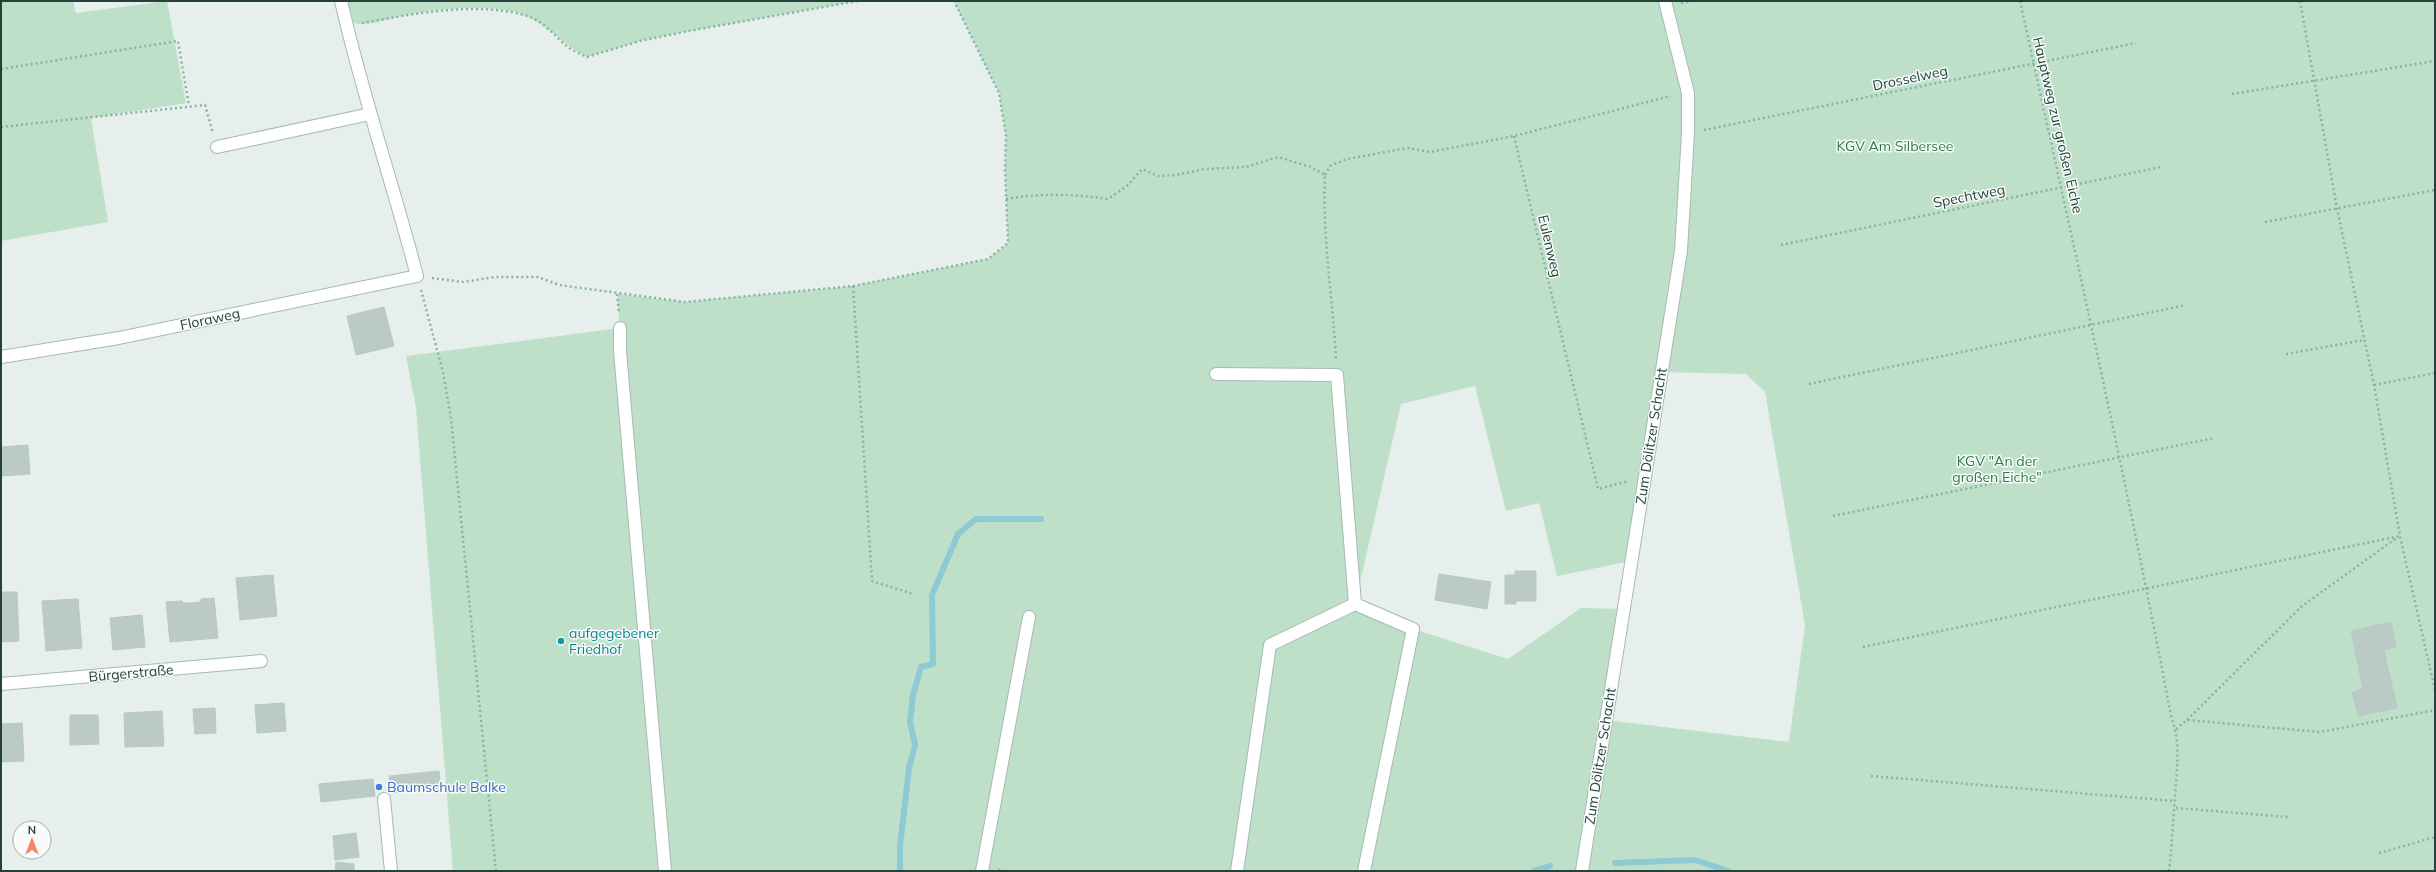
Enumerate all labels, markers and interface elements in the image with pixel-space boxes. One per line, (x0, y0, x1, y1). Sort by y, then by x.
street label: Hauptweg zur großen Eiche (2029, 35, 2087, 215)
street label: Drosselweg (1871, 61, 1949, 95)
park label: KGV Am Silbersee (1837, 137, 1953, 155)
street label: Spechtweg (1931, 180, 2007, 212)
street label: Eulenweg (1534, 213, 1566, 279)
street label: Floraweg (178, 304, 242, 334)
street label: Zum Dölitzer Schacht (1631, 366, 1671, 506)
park label: KGV "An der großen Eiche" (1952, 452, 2042, 486)
place label: aufgegebener Friedhof (569, 624, 660, 658)
marker: aufgegebener Friedhof (556, 636, 566, 646)
street label: Bürgerstraße (88, 660, 174, 686)
street label: Zum Dölitzer Schacht (1580, 686, 1620, 826)
place label: Baumschule Balke (387, 778, 506, 796)
marker: Baumschule Balke (374, 782, 384, 792)
north arrow (12, 820, 52, 860)
text: N (28, 823, 36, 837)

